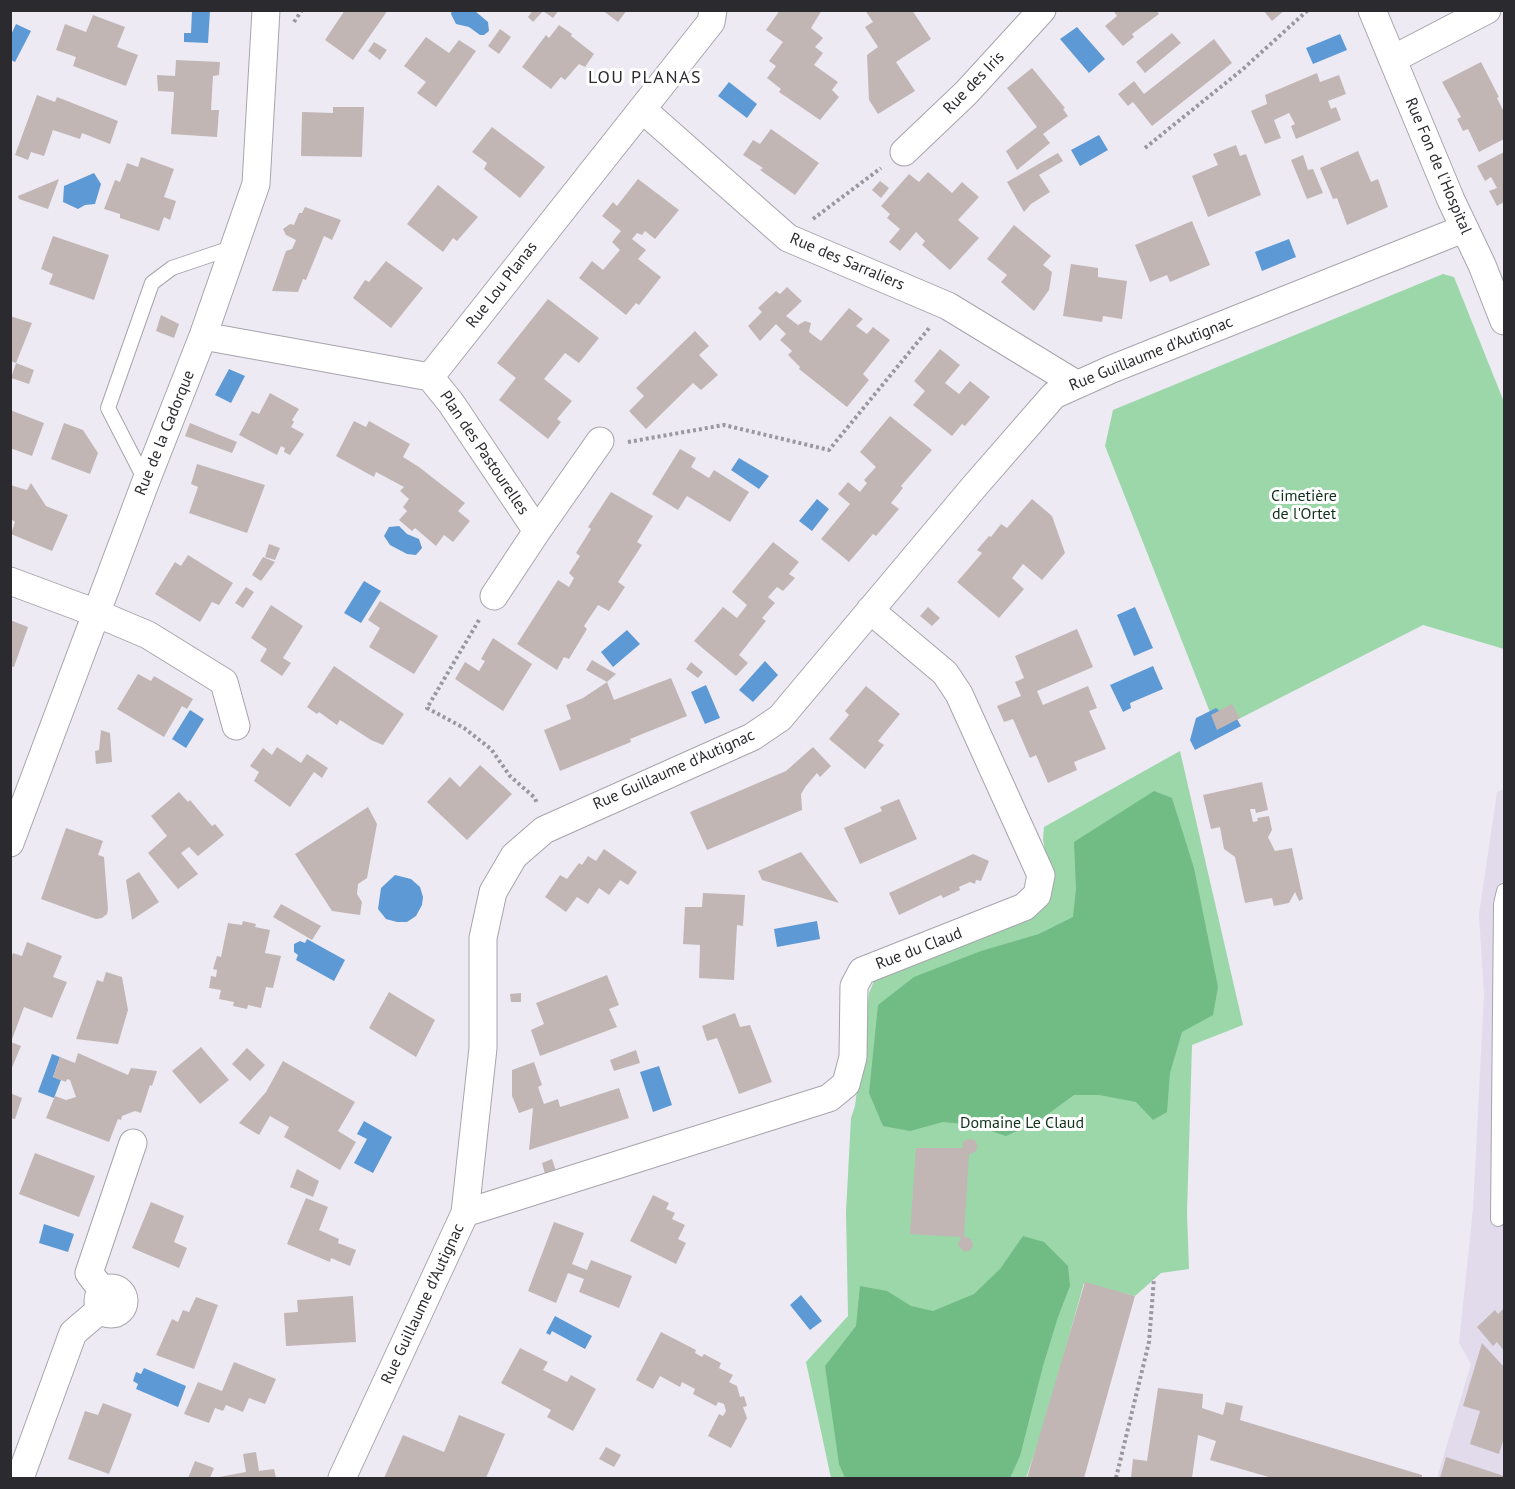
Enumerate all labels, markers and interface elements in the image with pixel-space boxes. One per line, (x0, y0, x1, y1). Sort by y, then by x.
street label: Rue des Iris (940, 48, 1008, 118)
district label: LOU PLANAS (588, 67, 702, 89)
street label: Rue Fon de l'Hospital (1401, 95, 1475, 237)
street label: Rue des Sarraliers (787, 229, 907, 295)
street label: Rue Lou Planas (462, 238, 542, 332)
street label: Rue Guillaume d'Autignac (1066, 312, 1236, 396)
street label: Rue de la Cadorque (131, 368, 199, 498)
street label: Plan des Pastourelles (435, 387, 533, 519)
park label: Cimetière de l'Ortet (1271, 486, 1337, 524)
street label: Rue Guillaume d'Autignac (590, 726, 758, 814)
street label: Rue du Claud (873, 924, 965, 974)
park label: Domaine Le Claud (960, 1113, 1084, 1133)
street label: Rue Guillaume d'Autignac (377, 1221, 469, 1387)

